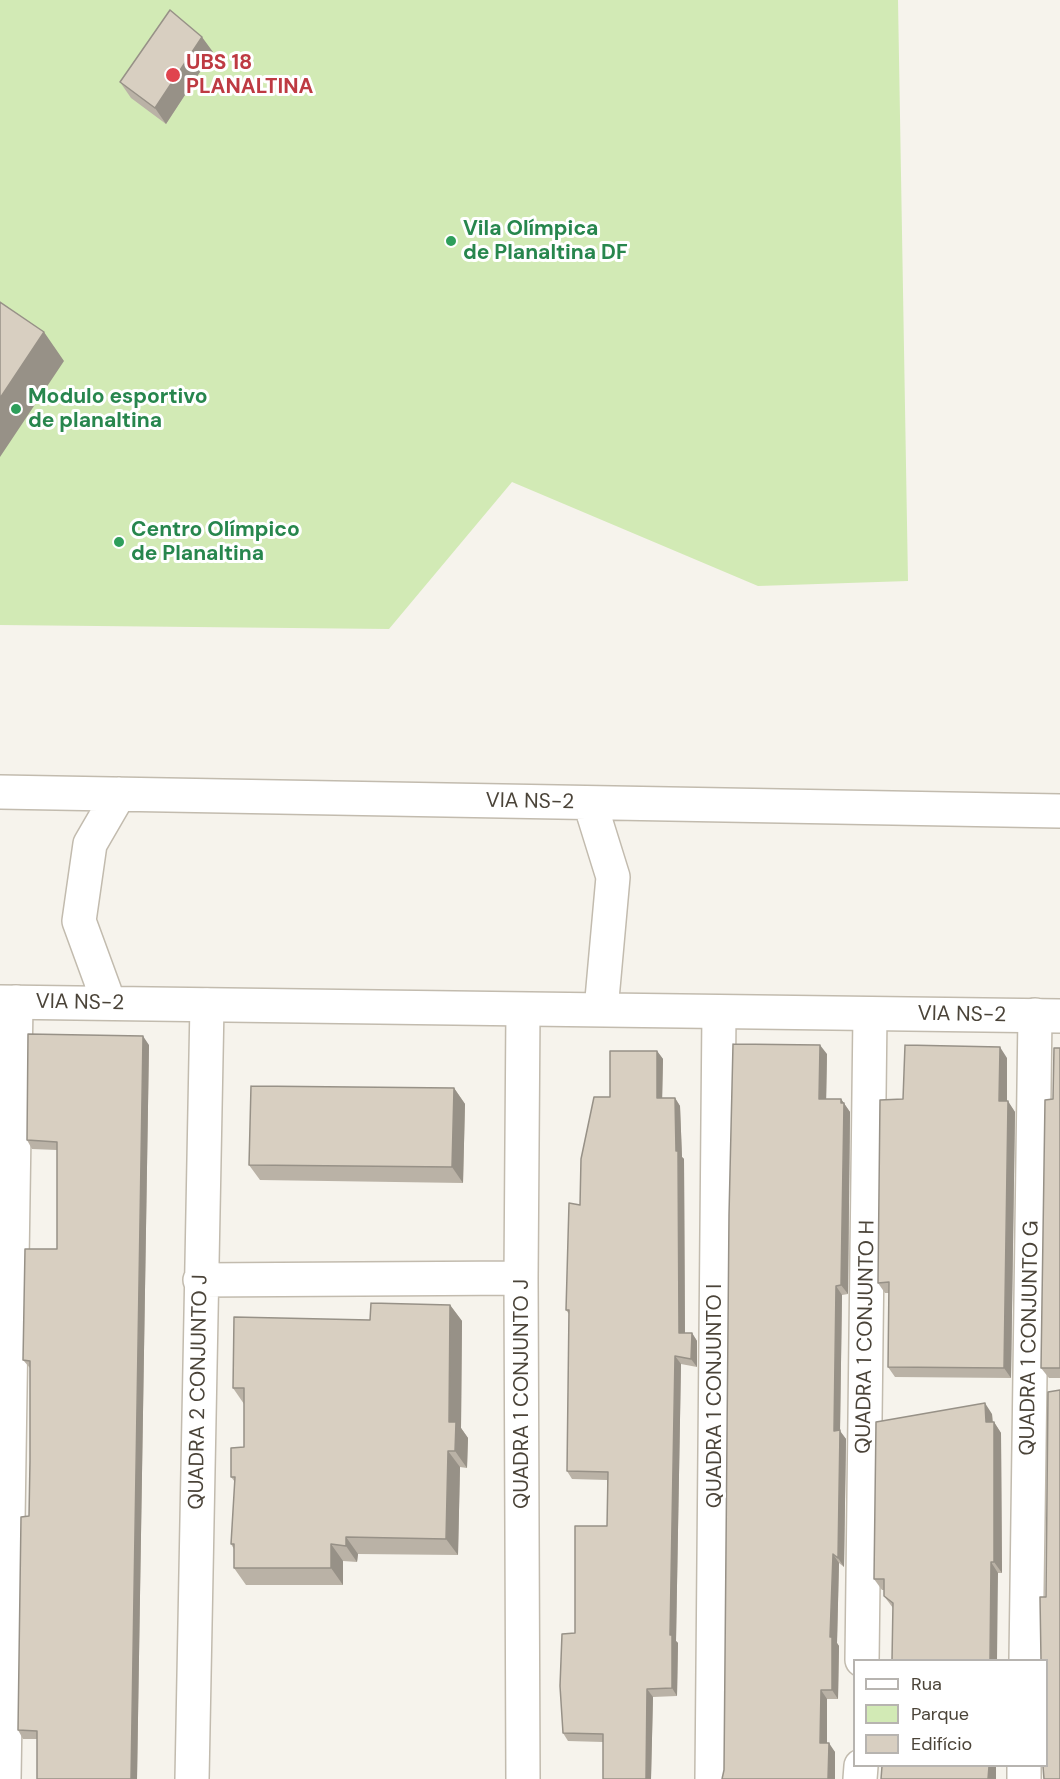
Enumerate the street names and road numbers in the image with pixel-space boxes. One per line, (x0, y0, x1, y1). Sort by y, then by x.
street label: VIA NS-2 (485, 789, 575, 815)
street label: VIA NS-2 (35, 990, 125, 1016)
street label: VIA NS-2 (917, 1002, 1007, 1028)
street label: QUADRA 1 CONJUNTO H (851, 1220, 881, 1454)
street label: QUADRA 1 CONJUNTO G (1015, 1220, 1045, 1456)
street label: QUADRA 2 CONJUNTO J (184, 1274, 214, 1510)
street label: QUADRA 1 CONJUNTO J (509, 1279, 535, 1509)
street label: QUADRA 1 CONJUNTO I (702, 1284, 728, 1508)

